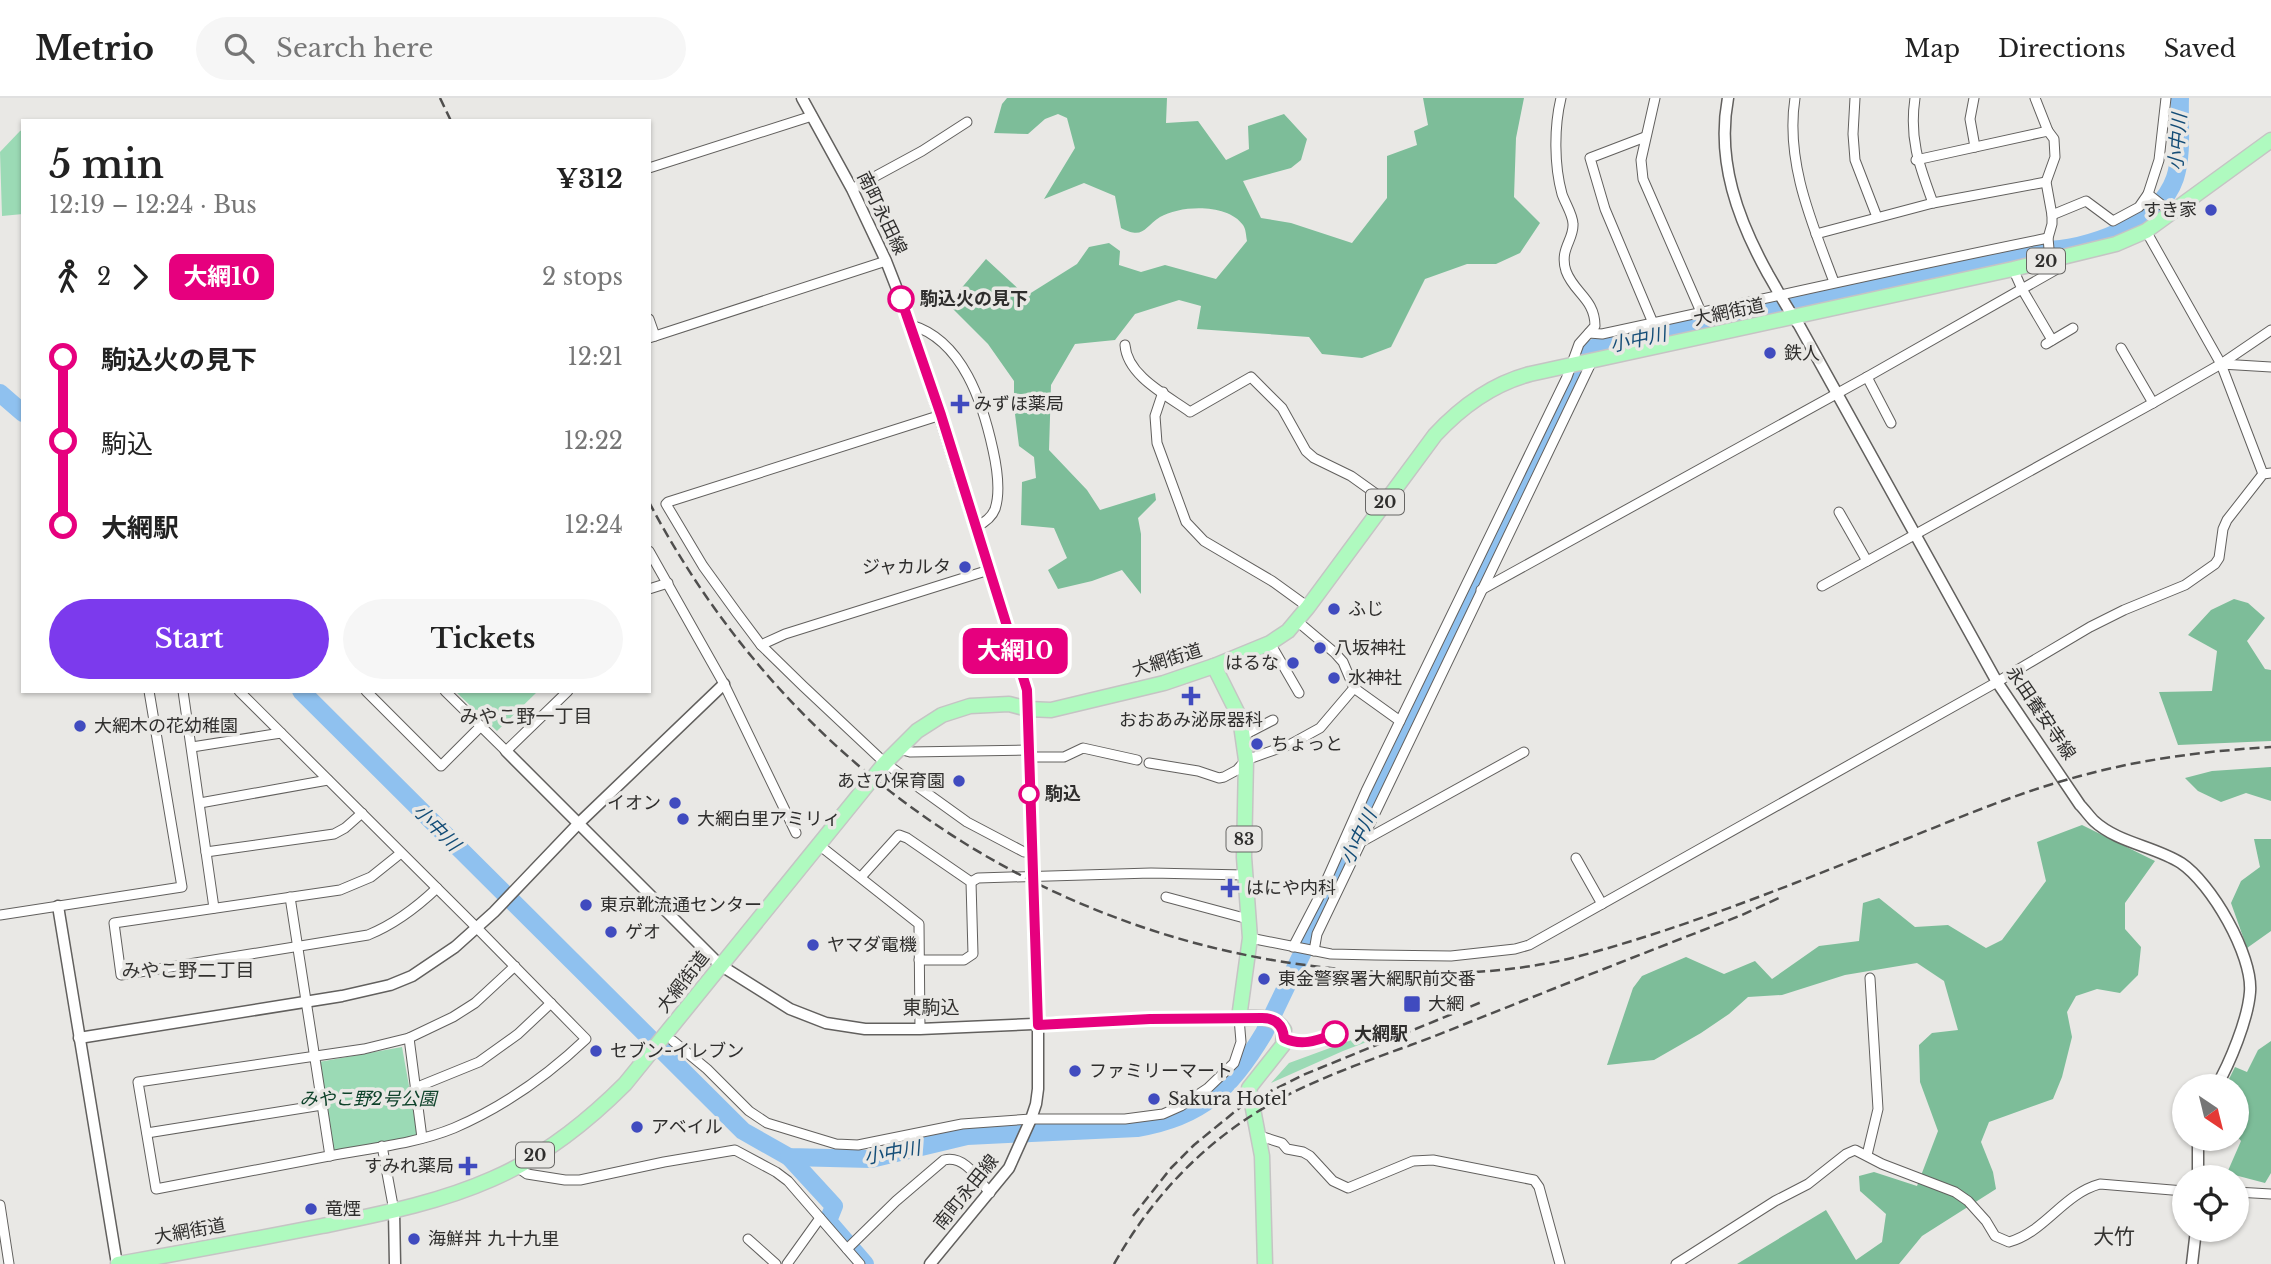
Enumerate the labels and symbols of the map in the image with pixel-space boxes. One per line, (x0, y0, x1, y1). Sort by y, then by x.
water label: 小中川 (2164, 111, 2191, 171)
street label: 南町永田線 (852, 168, 912, 258)
place label: すき家 (2143, 199, 2197, 221)
marker: すき家 (2203, 202, 2219, 218)
road number: 20 (2027, 248, 2065, 274)
marker: 駒込火の見下 (888, 286, 914, 312)
place label: 駒込火の見下 (920, 288, 1028, 310)
street label: 大網街道 (1691, 294, 1767, 330)
water label: 小中川 (1608, 322, 1670, 357)
place label: 鉄人 (1784, 342, 1820, 364)
marker: 鉄人 (1762, 345, 1778, 361)
place label: みずほ薬局 (974, 393, 1064, 415)
marker: みずほ薬局 (952, 396, 968, 412)
road number: 20 (1366, 490, 1404, 514)
place label: ジャカルタ (862, 556, 951, 578)
marker: ジャカルタ (957, 559, 973, 575)
place label: ふじ (1348, 598, 1384, 620)
marker: ふじ (1326, 601, 1342, 617)
line badge: 大網10 (966, 628, 1064, 674)
place label: 八坂神社 (1334, 637, 1406, 659)
street label: 大網街道 (1129, 639, 1205, 681)
marker: 八坂神社 (1312, 640, 1328, 656)
place label: はるな (1225, 652, 1279, 674)
marker: はるな (1285, 655, 1301, 671)
street label: 永田養安寺線 (2002, 662, 2080, 764)
place label: 水神社 (1348, 667, 1402, 689)
marker: 水神社 (1326, 670, 1342, 686)
marker: おおあみ泌尿器科 (1181, 686, 1201, 706)
district label: みやこ野一丁目 (459, 705, 593, 728)
place label: おおあみ泌尿器科 (1119, 709, 1263, 731)
place label: 大網木の花幼稚園 (94, 715, 238, 737)
marker: 大網木の花幼稚園 (72, 718, 88, 734)
place label: ちょっと (1271, 733, 1343, 755)
marker: ちょっと (1249, 736, 1265, 752)
place label: あさひ保育園 (837, 770, 945, 792)
marker: あさひ保育園 (951, 773, 967, 789)
place label: 駒込 (1045, 783, 1081, 805)
marker: 駒込 (1019, 784, 1039, 804)
place label: イオン (607, 792, 661, 814)
marker: イオン (667, 795, 683, 811)
water label: 小中川 (408, 799, 466, 857)
water label: 小中川 (1336, 805, 1382, 868)
place label: 大網白里アミリィ (697, 808, 841, 830)
marker: 大網白里アミリィ (675, 811, 691, 827)
road number: 83 (1226, 826, 1262, 852)
place label: はにや内科 (1246, 877, 1336, 899)
marker: はにや内科 (1220, 878, 1240, 898)
place label: 東京靴流通センター (600, 894, 762, 916)
marker: 東京靴流通センター (578, 897, 594, 913)
place label: ゲオ (625, 921, 661, 943)
marker: ゲオ (603, 924, 619, 940)
place label: ヤマダ電機 (827, 934, 917, 956)
marker: ヤマダ電機 (805, 937, 821, 953)
street label: 大網街道 (652, 947, 714, 1017)
district label: みやこ野二丁目 (121, 959, 255, 982)
place label: 東金警察署大網駅前交番 (1278, 968, 1476, 990)
marker: 東金警察署大網駅前交番 (1256, 971, 1272, 987)
place label: 大網 (1428, 993, 1464, 1015)
marker: 大網 (1402, 994, 1422, 1014)
district label: 東駒込 (902, 996, 960, 1019)
marker: 大網駅 (1322, 1021, 1348, 1047)
place label: 大網駅 (1354, 1023, 1408, 1045)
place label: セブン-イレブン (610, 1040, 744, 1062)
marker: セブン-イレブン (588, 1043, 604, 1059)
place label: ファミリーマート (1089, 1060, 1233, 1082)
marker: ファミリーマート (1067, 1063, 1083, 1079)
north arrow (2172, 1074, 2249, 1152)
park label: みやこ野2号公園 (299, 1088, 440, 1110)
place label: Sakura Hotel (1168, 1088, 1287, 1110)
marker: Sakura Hotel (1146, 1091, 1162, 1107)
place label: アベイル (651, 1116, 723, 1138)
marker: アベイル (629, 1119, 645, 1135)
water label: 小中川 (862, 1136, 924, 1169)
road number: 20 (516, 1142, 554, 1168)
street label: 南町永田線 (929, 1150, 1003, 1234)
place label: すみれ薬局 (364, 1155, 454, 1177)
marker: すみれ薬局 (460, 1158, 476, 1174)
place label: 竜煙 (325, 1198, 361, 1220)
marker: 竜煙 (303, 1201, 319, 1217)
street label: 大網街道 (153, 1214, 227, 1248)
district label: 大竹 (2093, 1224, 2135, 1250)
place label: 海鮮丼 九十九里 (428, 1228, 559, 1250)
marker: 海鮮丼 九十九里 (406, 1231, 422, 1247)

